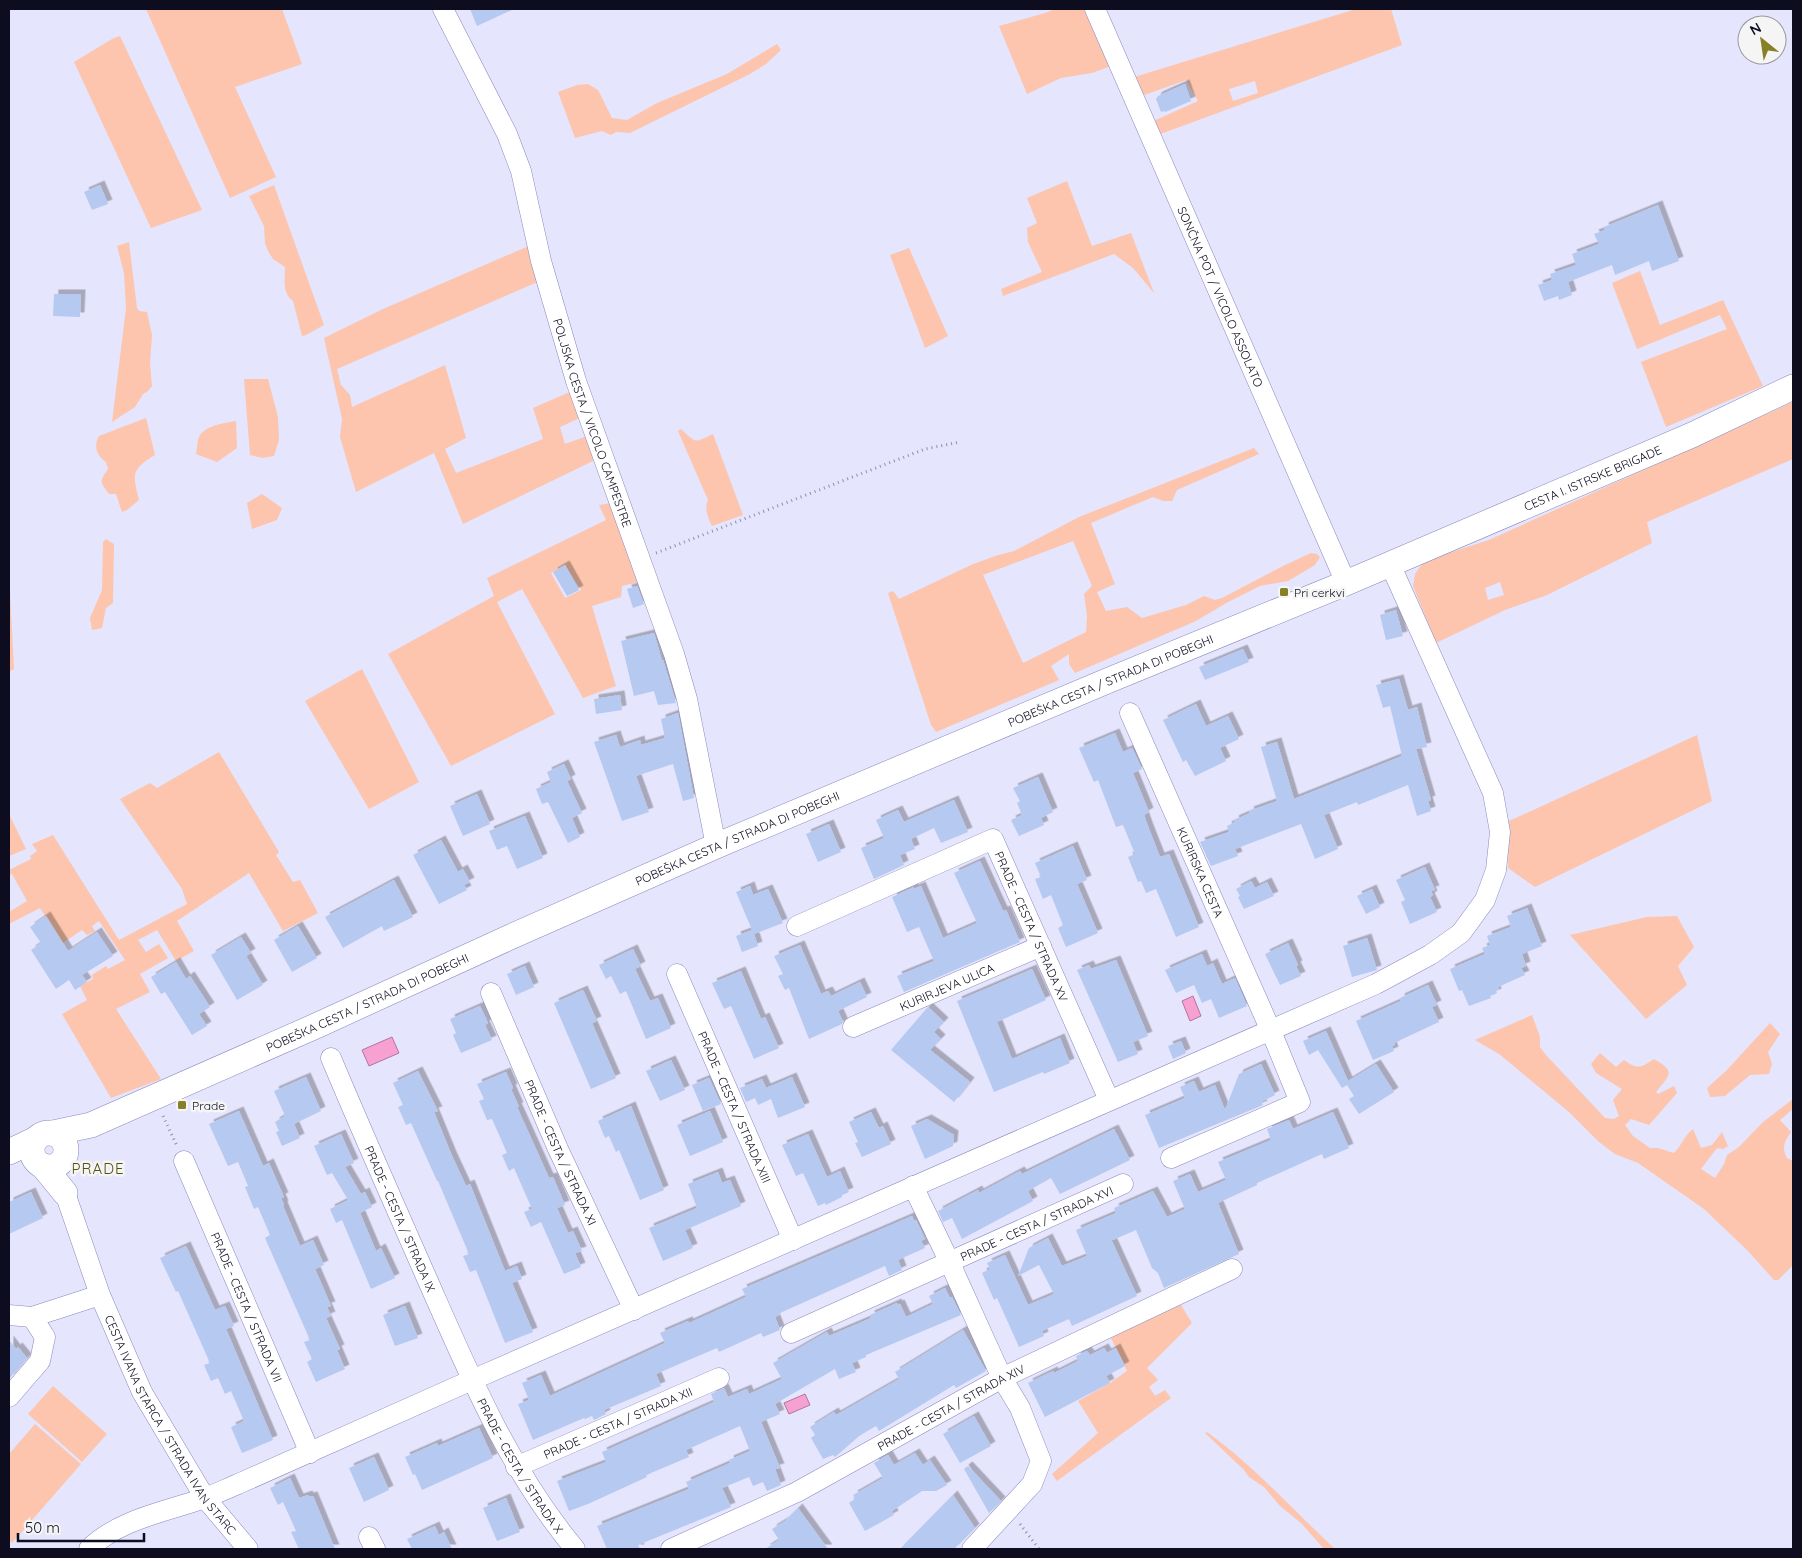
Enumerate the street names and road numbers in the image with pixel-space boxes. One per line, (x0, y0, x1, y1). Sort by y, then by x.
street label: SONČNA POT / VICOLO ASSOLATO (1175, 204, 1267, 389)
street label: POLJSKA CESTA / VICOLO CAMPESTRE (551, 317, 635, 529)
street label: CESTA I. ISTRSKE BRIGADE (1521, 442, 1664, 514)
street label: POBEŠKA CESTA / STRADA DI POBEGHI (1005, 631, 1215, 730)
street label: POBEŠKA CESTA / STRADA DI POBEGHI (633, 787, 842, 888)
street label: KURIRSKA CESTA (1174, 825, 1227, 920)
street label: PRADE - CESTA / STRADA XV (992, 849, 1072, 1004)
street label: POBEŠKA CESTA / STRADA DI POBEGHI (263, 950, 471, 1055)
street label: KURIRJEVA ULICA (897, 960, 996, 1014)
street label: PRADE - CESTA / STRADA XIII (695, 1029, 775, 1185)
street label: PRADE - CESTA / STRADA XI (522, 1077, 600, 1228)
street label: PRADE - CESTA / STRADA IX (362, 1143, 439, 1294)
street label: PRADE - CESTA / STRADA XVI (958, 1182, 1115, 1264)
street label: PRADE - CESTA / STRADA VII (208, 1230, 286, 1384)
street label: CESTA IVANA STARCA / STRADA IVAN STARC (102, 1313, 240, 1537)
street label: PRADE - CESTA / STRADA XIV (874, 1361, 1027, 1454)
street label: PRADE - CESTA / STRADA XII (541, 1383, 694, 1462)
street label: PRADE - CESTA / STRADA X (475, 1395, 567, 1536)

